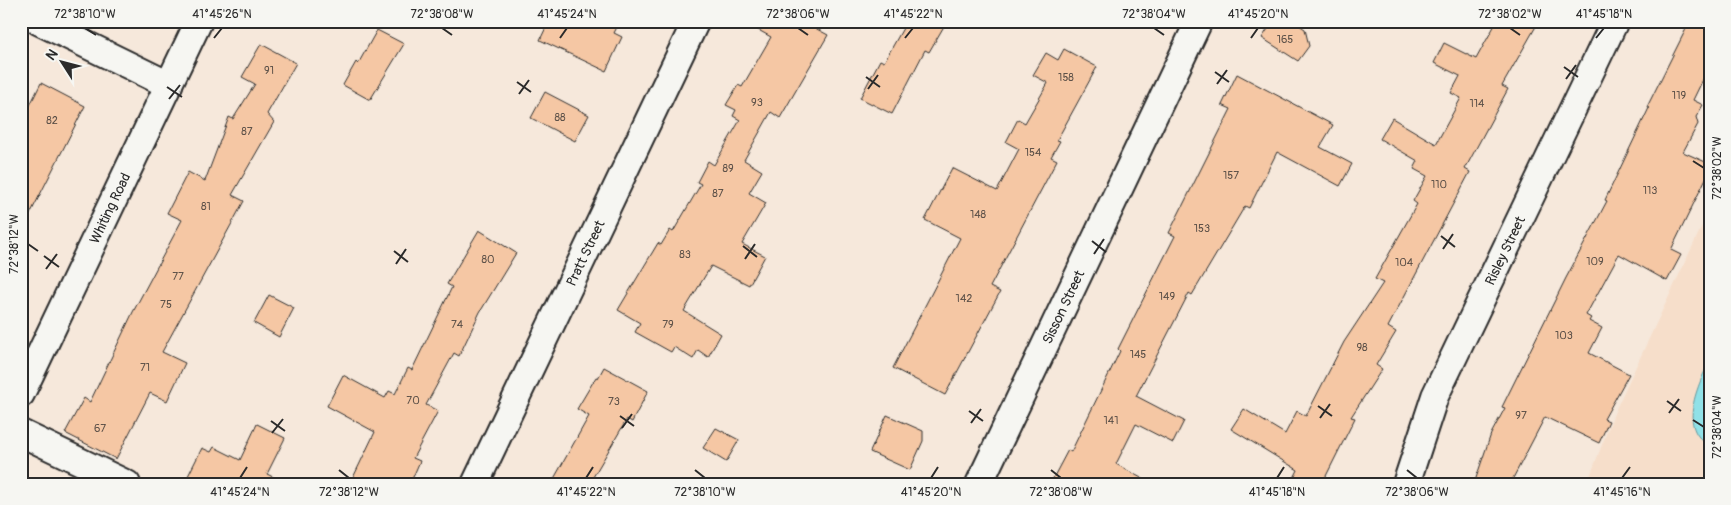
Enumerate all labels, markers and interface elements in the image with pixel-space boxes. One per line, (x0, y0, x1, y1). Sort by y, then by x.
text: 72°38'10"W (54, 7, 116, 22)
text: 41°45'26"N (192, 7, 252, 22)
text: 72°38'08"W (411, 7, 473, 22)
text: 41°45'24"N (537, 7, 597, 22)
text: 72°38'06"W (766, 7, 830, 22)
text: 41°45'22"N (883, 7, 943, 22)
text: 72°38'04"W (1122, 7, 1186, 22)
text: 41°45'20"N (1228, 7, 1288, 22)
text: 72°38'02"W (1478, 7, 1542, 22)
text: 41°45'18"N (1576, 7, 1632, 22)
house number: 165 (1277, 33, 1293, 46)
north arrow (38, 38, 88, 88)
text: N (42, 46, 62, 63)
house number: 91 (264, 64, 274, 77)
house number: 158 (1058, 71, 1074, 84)
house number: 119 (1672, 89, 1686, 102)
house number: 93 (751, 96, 763, 109)
house number: 114 (1470, 97, 1485, 110)
house number: 88 (554, 111, 566, 124)
house number: 82 (46, 114, 58, 127)
house number: 87 (241, 125, 253, 138)
text: 72°38'02"W (1710, 136, 1725, 200)
house number: 154 (1025, 146, 1042, 159)
house number: 89 (722, 162, 734, 175)
house number: 157 (1223, 169, 1239, 182)
street label: Whiting Road (86, 170, 134, 246)
house number: 110 (1431, 178, 1447, 191)
house number: 113 (1643, 184, 1657, 197)
house number: 87 (712, 187, 724, 200)
house number: 81 (201, 200, 211, 213)
house number: 148 (970, 208, 987, 221)
street label: Risley Street (1482, 213, 1529, 288)
text: 72°38'12"W (7, 214, 22, 274)
street label: Pratt Street (563, 217, 609, 289)
house number: 153 (1194, 222, 1210, 235)
house number: 83 (679, 248, 691, 261)
house number: 80 (481, 253, 495, 266)
house number: 109 (1586, 255, 1604, 268)
house number: 104 (1395, 256, 1414, 269)
street label: Sisson Street (1039, 267, 1088, 347)
house number: 77 (172, 270, 184, 283)
house number: 149 (1159, 290, 1176, 303)
house number: 142 (956, 292, 972, 305)
house number: 75 (160, 298, 172, 311)
house number: 74 (451, 318, 464, 331)
house number: 79 (662, 318, 674, 331)
house number: 103 (1555, 329, 1573, 342)
house number: 98 (1356, 341, 1368, 354)
house number: 145 (1130, 348, 1146, 361)
house number: 71 (140, 361, 150, 374)
house number: 70 (406, 394, 420, 407)
house number: 73 (608, 395, 620, 408)
text: 72°38'04"W (1710, 395, 1725, 459)
house number: 97 (1515, 409, 1527, 422)
house number: 141 (1104, 414, 1118, 427)
house number: 67 (94, 422, 106, 435)
text: 41°45'24"N (210, 485, 270, 500)
text: 72°38'12"W (319, 485, 379, 500)
text: 41°45'22"N (556, 485, 616, 500)
text: 72°38'10"W (674, 485, 736, 500)
text: 41°45'20"N (901, 485, 961, 500)
text: 72°38'08"W (1030, 485, 1092, 500)
text: 41°45'18"N (1249, 485, 1305, 500)
text: 72°38'06"W (1385, 485, 1449, 500)
text: 41°45'16"N (1593, 485, 1651, 500)

